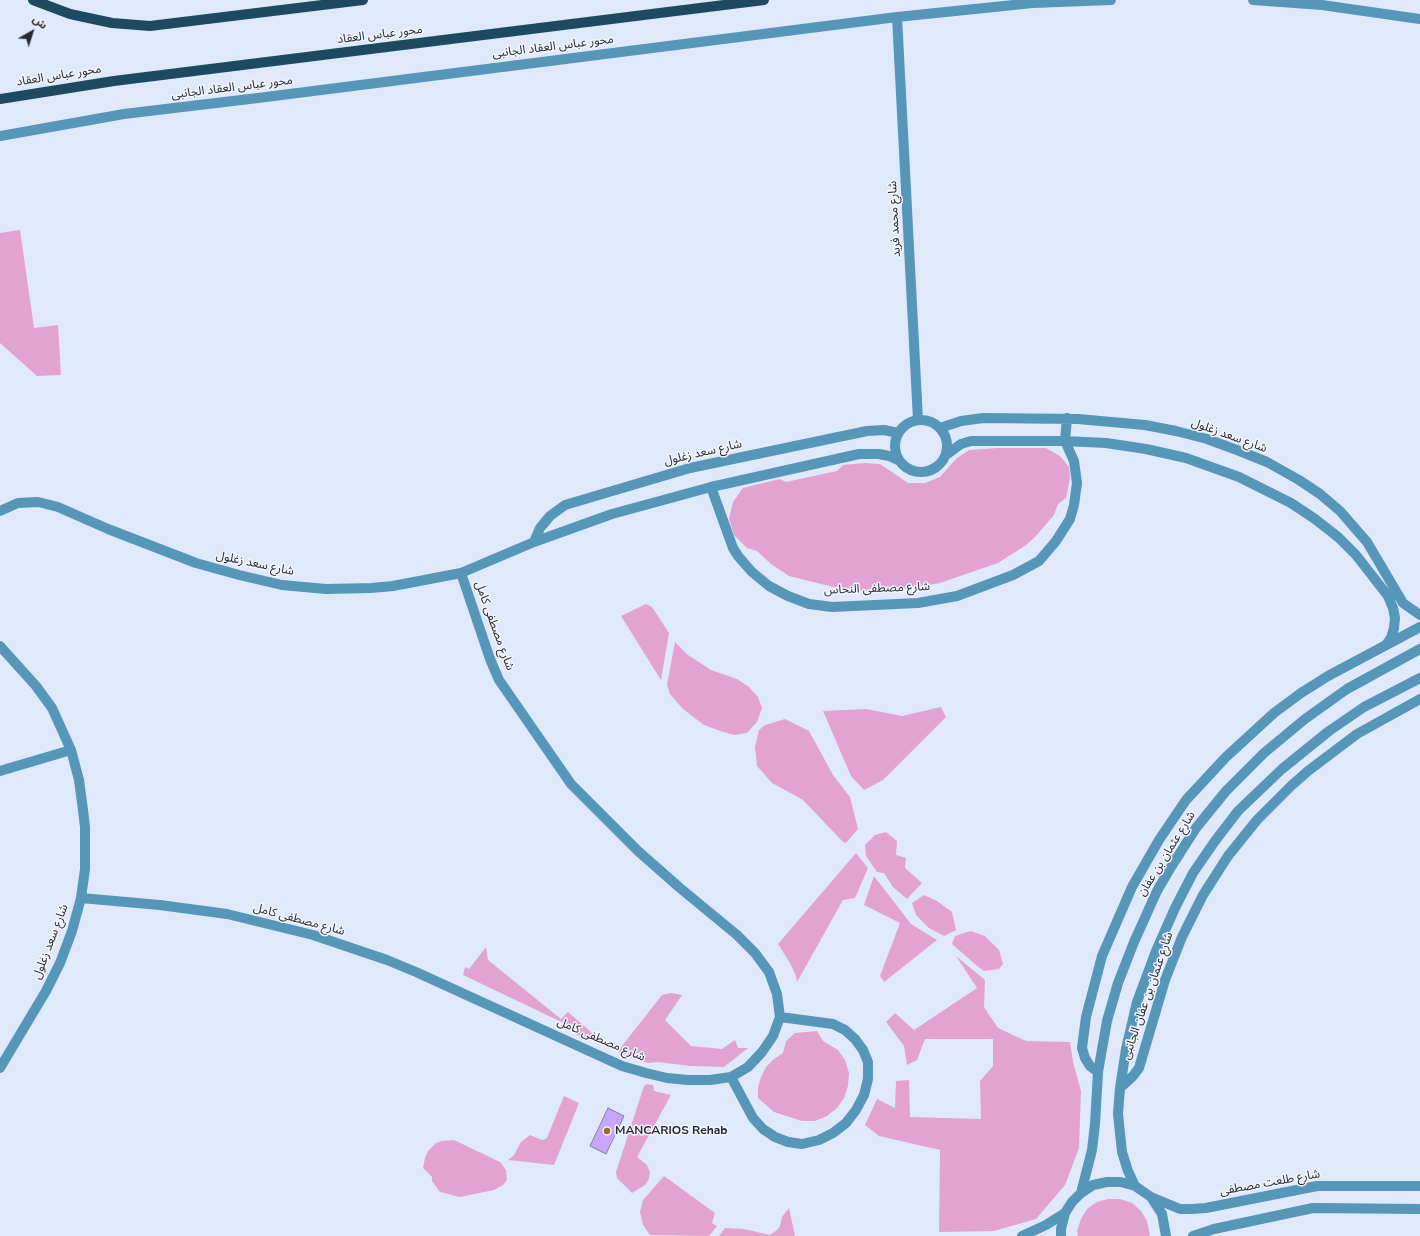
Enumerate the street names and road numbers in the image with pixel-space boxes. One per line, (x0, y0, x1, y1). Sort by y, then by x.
street label: محور عباس العقاد (337, 23, 423, 47)
street label: محور عباس العقاد الجانبى (492, 32, 614, 62)
street label: محور عباس العقاد (16, 62, 102, 90)
street label: محور عباس العقاد الجانبى (171, 73, 293, 103)
street label: شارع محمد فريد (886, 180, 904, 258)
street label: شارع سعد زغلول (1189, 416, 1269, 456)
street label: شارع سعد زغلول (663, 437, 743, 469)
street label: شارع سعد زغلول (215, 549, 295, 579)
street label: شارع مصطفى كامل (471, 579, 517, 673)
street label: شارع مصطفى النحاس (824, 580, 930, 598)
street label: شارع عثمان بن عفان (1135, 809, 1199, 899)
street label: شارع مصطفى كامل (252, 901, 346, 939)
street label: شارع سعد زغلول (30, 902, 72, 982)
street label: شارع عثمان بن عفان الجانبى (1119, 930, 1177, 1062)
street label: شارع مصطفى كامل (555, 1015, 647, 1065)
street label: شارع طلعت مصطفى (1219, 1167, 1321, 1199)

